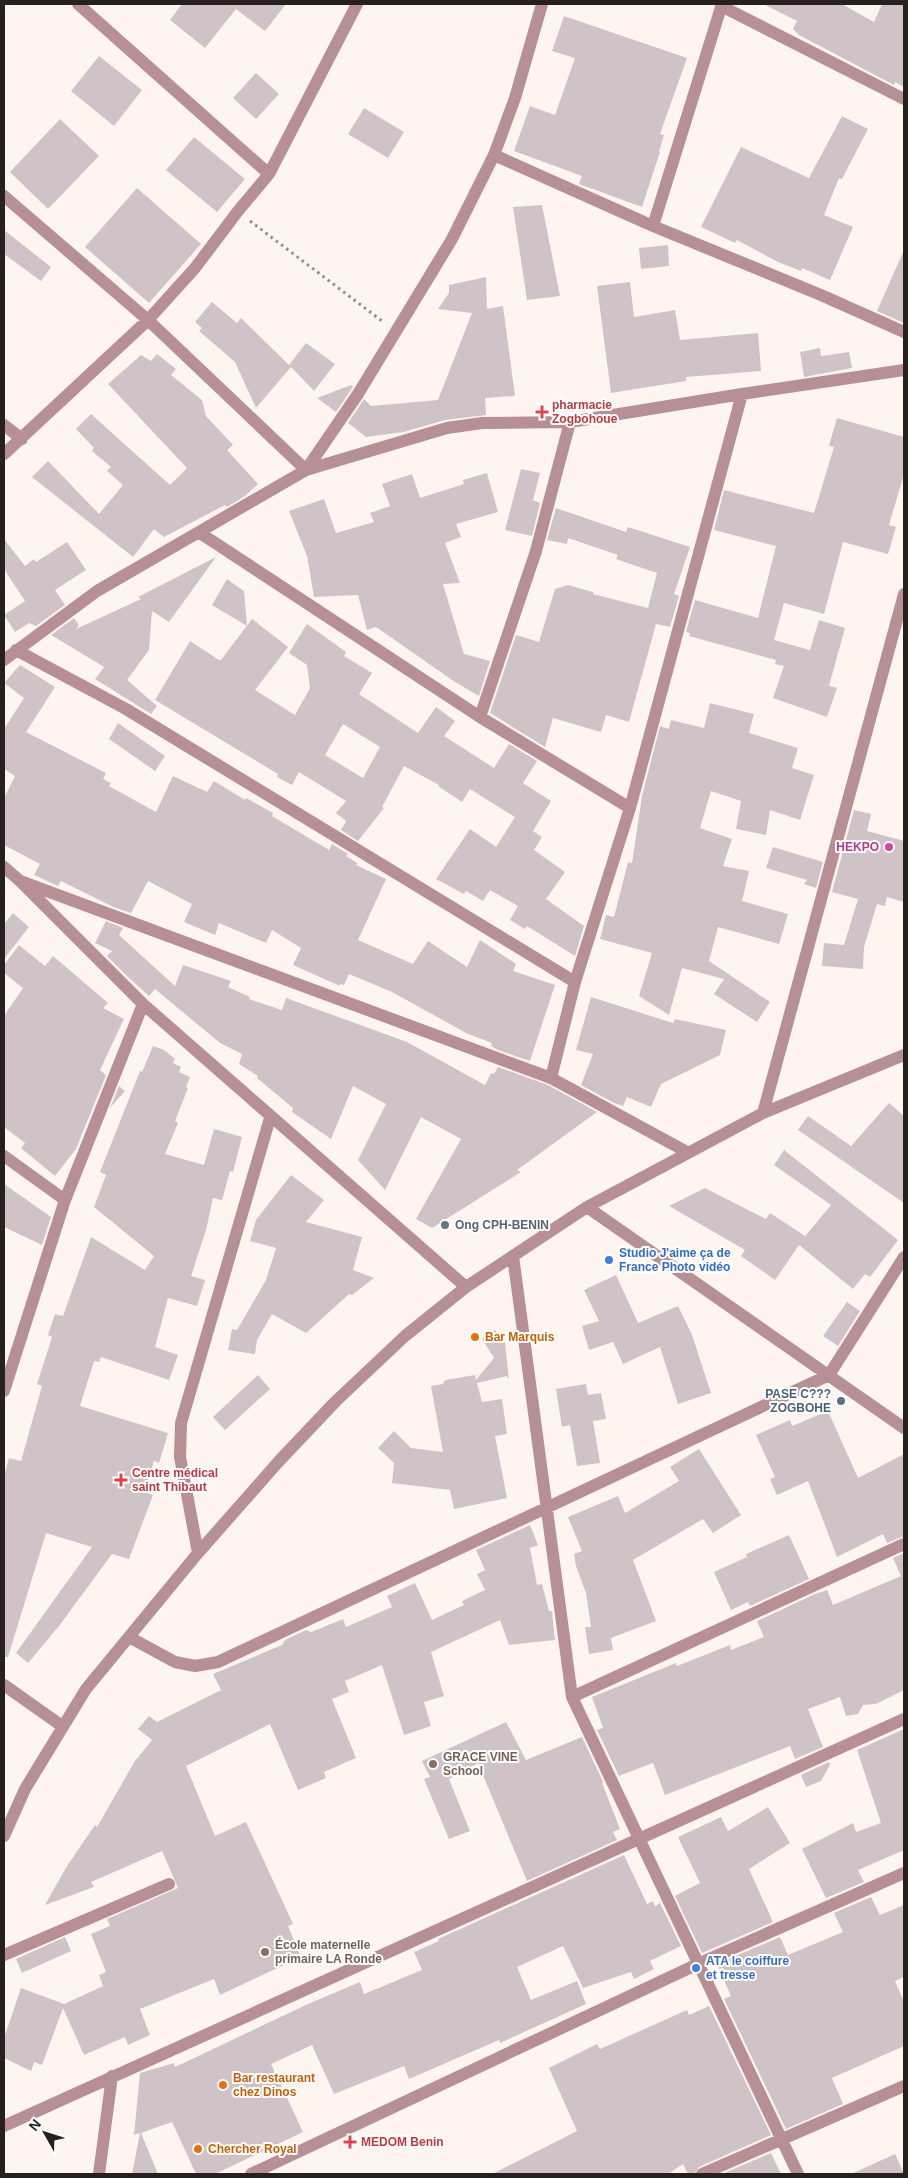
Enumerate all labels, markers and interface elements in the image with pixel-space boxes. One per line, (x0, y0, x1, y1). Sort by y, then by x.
place label: pharmacie Zogbohoue (552, 398, 618, 426)
marker: pharmacie Zogbohoue (536, 406, 548, 418)
place label: HEKPO (836, 840, 879, 854)
marker: HEKPO (883, 841, 895, 853)
place label: Ong CPH-BENIN (455, 1218, 549, 1232)
marker: Ong CPH-BENIN (439, 1219, 451, 1231)
place label: Studio J'aime ça de France Photo vidéo (619, 1246, 731, 1274)
marker: Studio J'aime ça de France Photo vidéo (603, 1254, 615, 1266)
place label: Bar Marquis (485, 1330, 555, 1344)
marker: Bar Marquis (469, 1331, 481, 1343)
place label: PASE C??? ZOGBOHE (765, 1387, 831, 1415)
marker: PASE C??? ZOGBOHE (835, 1395, 847, 1407)
place label: Centre médical saint Thibaut (132, 1466, 218, 1494)
marker: Centre médical saint Thibaut (114, 1473, 128, 1487)
place label: GRACE VINE School (443, 1750, 518, 1778)
marker: GRACE VINE School (427, 1758, 439, 1770)
place label: École maternelle primaire LA Ronde (275, 1937, 382, 1966)
marker: École maternelle primaire LA Ronde (259, 1946, 271, 1958)
place label: ATA le coiffure et tresse (706, 1954, 789, 1982)
marker: ATA le coiffure et tresse (690, 1962, 702, 1974)
place label: Bar restaurant chez Dinos (233, 2071, 315, 2099)
marker: Bar restaurant chez Dinos (217, 2079, 229, 2091)
north arrow (20, 2108, 70, 2158)
text: N (25, 2116, 44, 2134)
marker: MEDOM Benin (343, 2135, 357, 2149)
place label: MEDOM Benin (361, 2135, 444, 2149)
place label: Chercher Royal (208, 2142, 297, 2156)
marker: Chercher Royal (192, 2143, 204, 2155)

